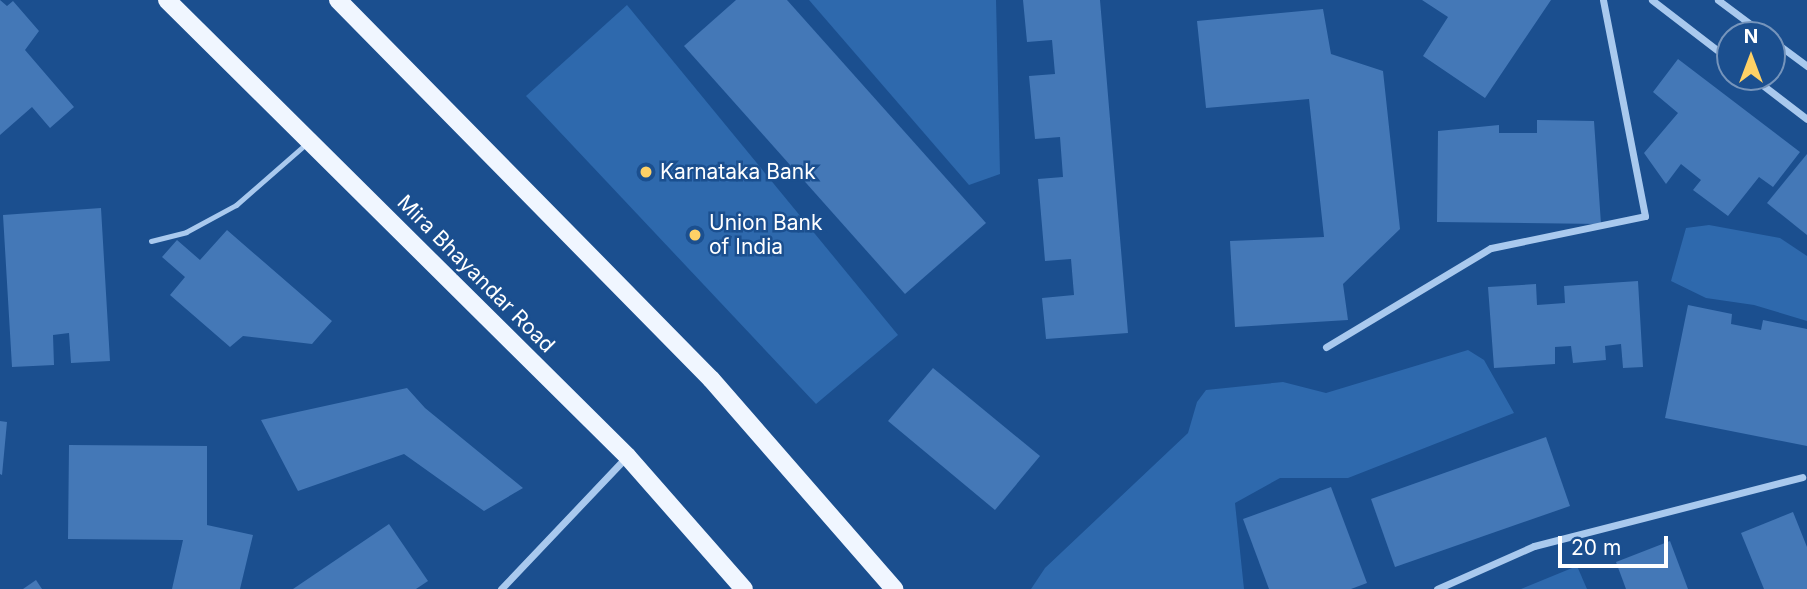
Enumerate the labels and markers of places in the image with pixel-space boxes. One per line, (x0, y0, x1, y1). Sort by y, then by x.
place label: Karnataka Bank (660, 159, 816, 185)
marker: Karnataka Bank (638, 164, 654, 180)
place label: Union Bank of India (709, 210, 822, 260)
marker: Union Bank of India (687, 227, 703, 243)

